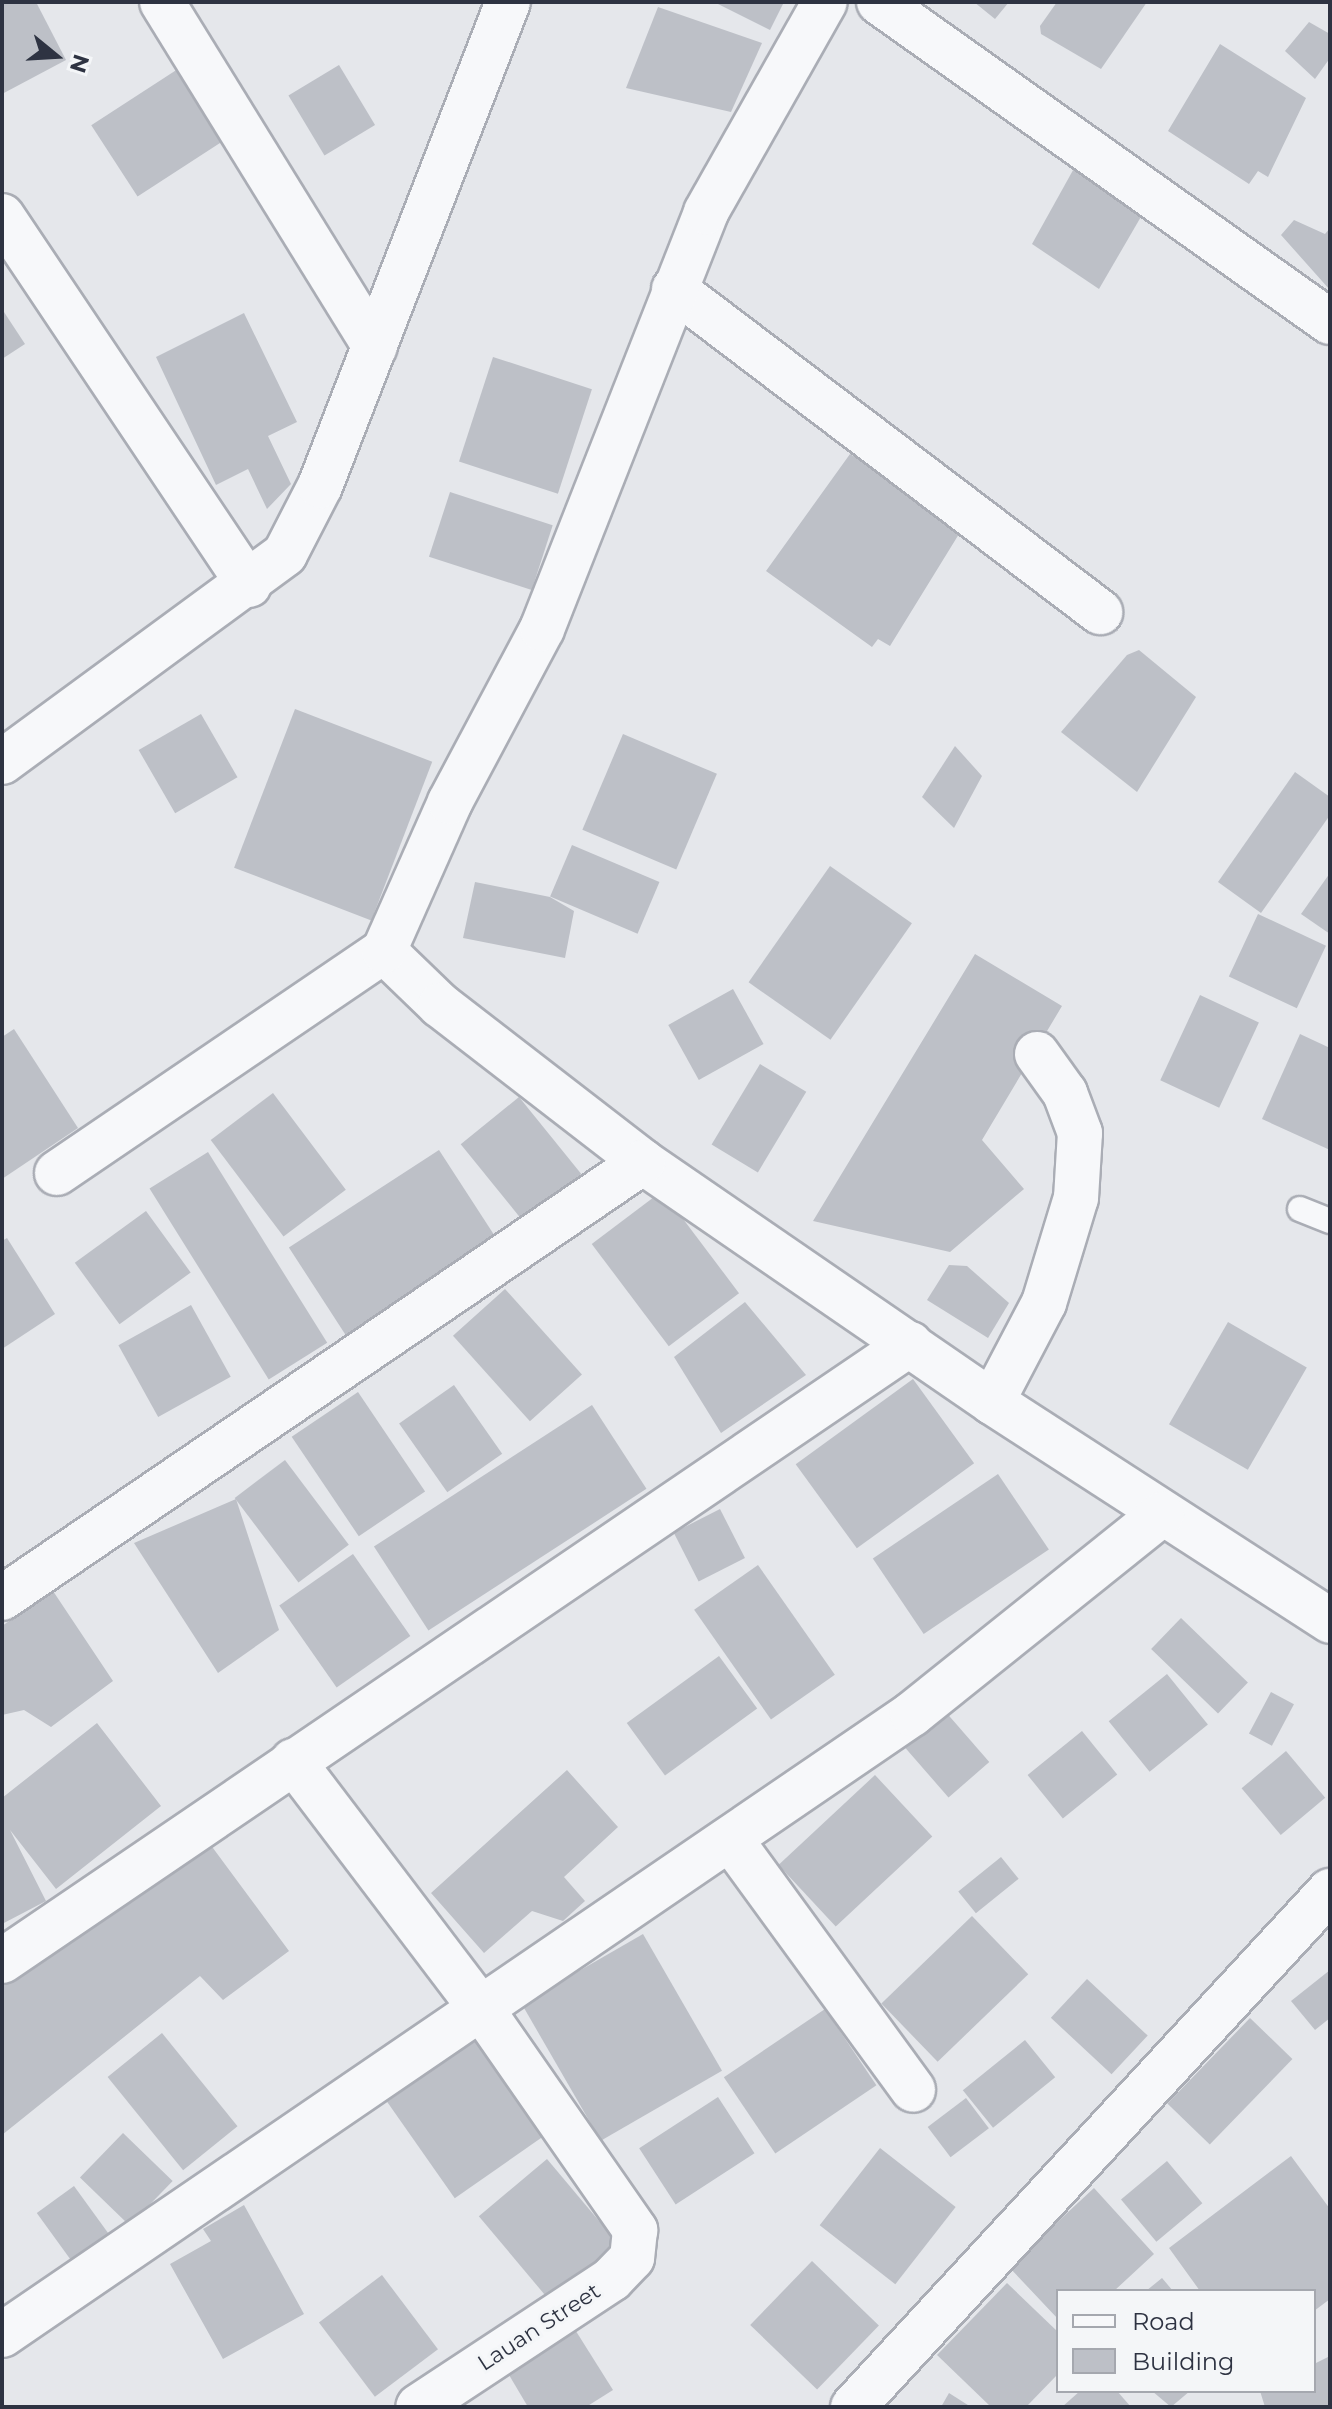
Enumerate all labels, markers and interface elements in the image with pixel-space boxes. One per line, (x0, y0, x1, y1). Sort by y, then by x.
north arrow (16, 16, 96, 96)
text: N (64, 51, 95, 76)
street label: Lauan Street (473, 2278, 605, 2376)
legend (1056, 2289, 1316, 2393)
text: Road (1132, 2307, 1195, 2336)
text: Building (1132, 2347, 1235, 2376)

